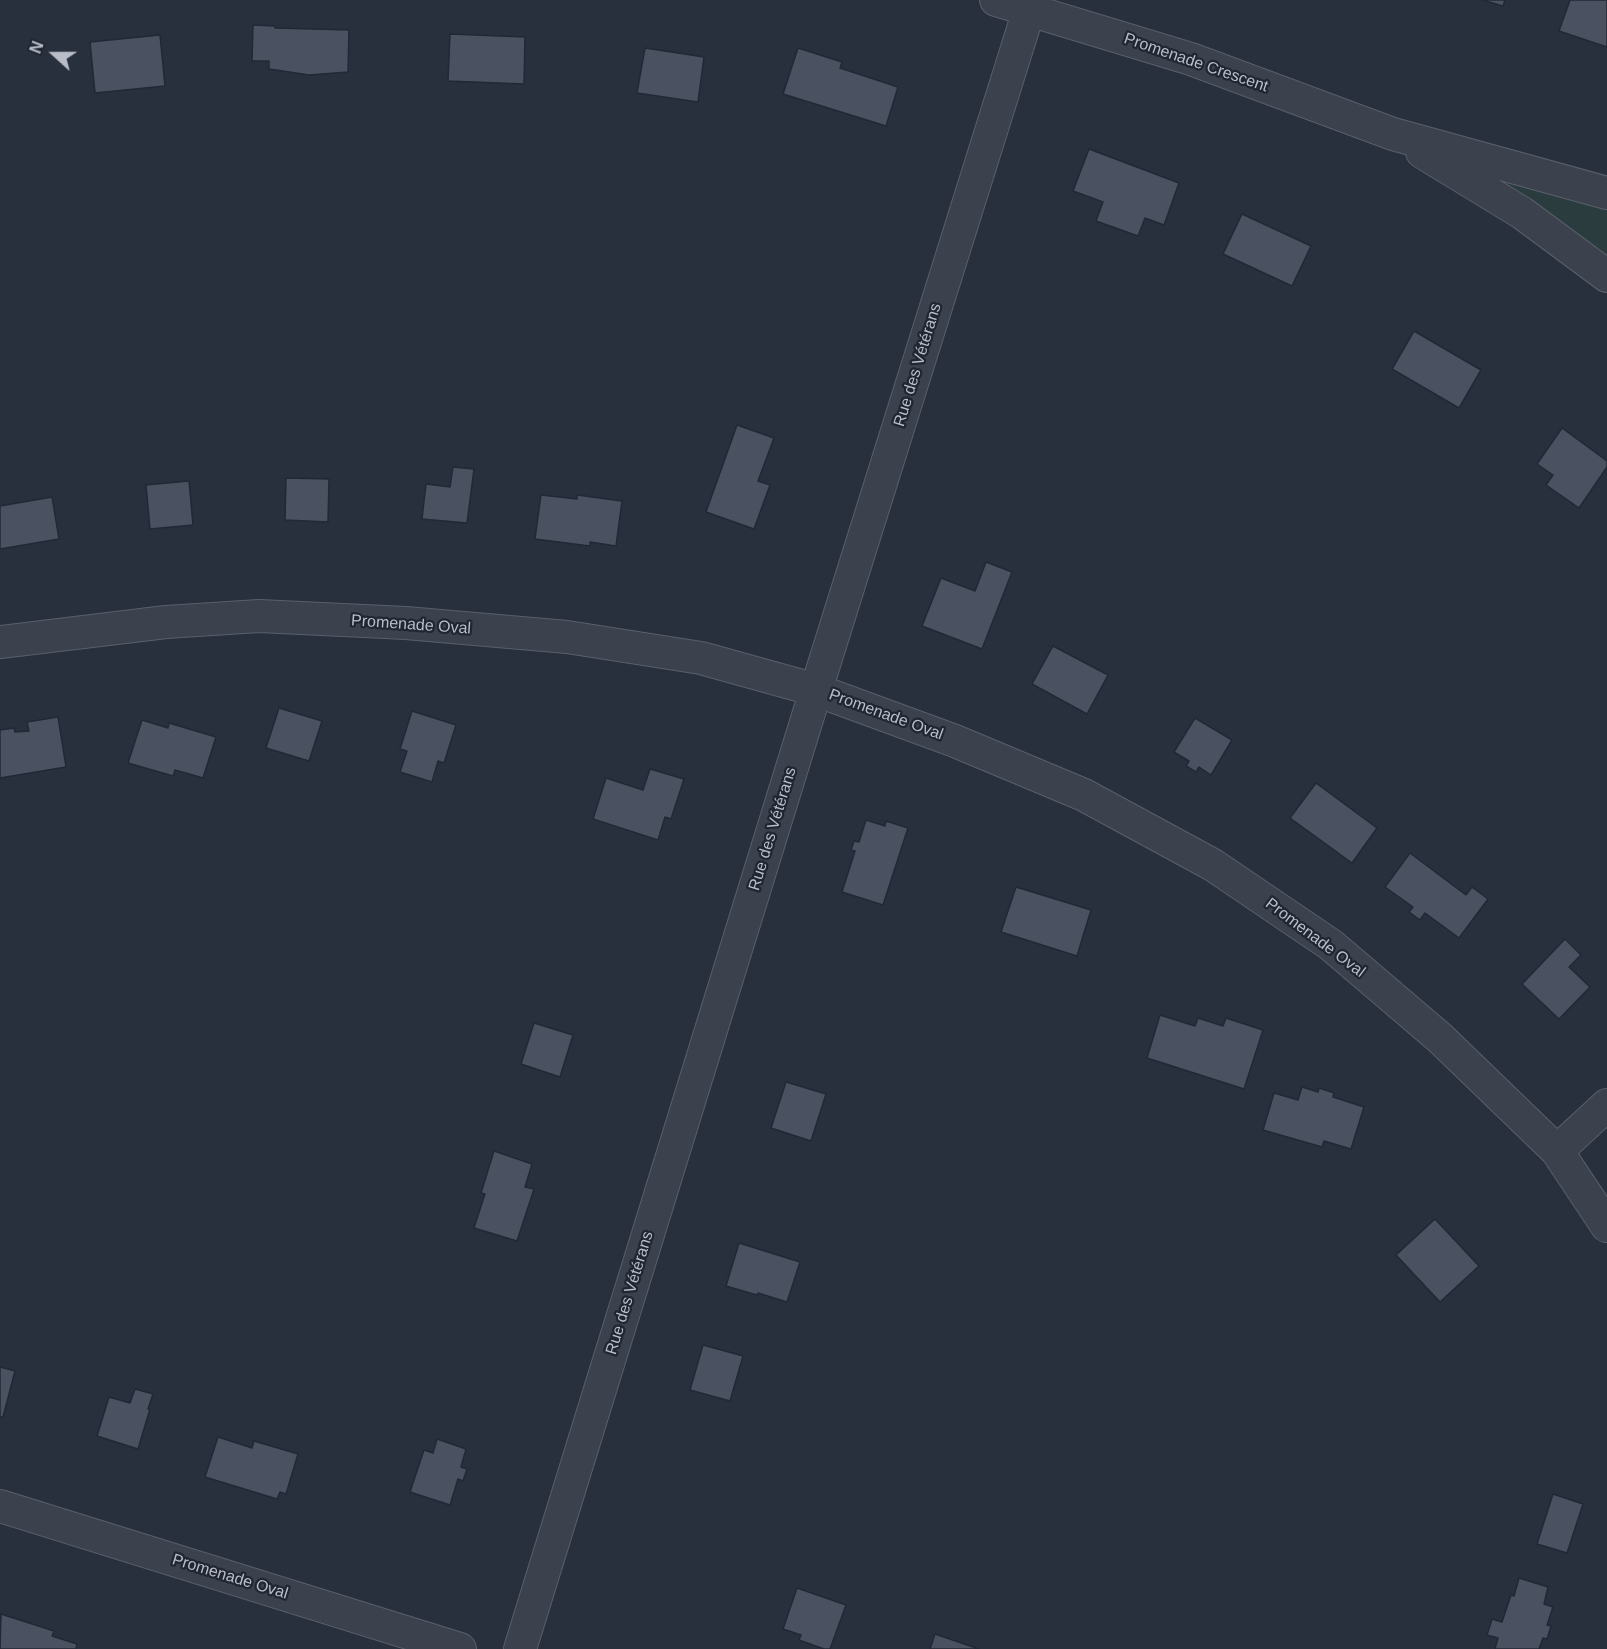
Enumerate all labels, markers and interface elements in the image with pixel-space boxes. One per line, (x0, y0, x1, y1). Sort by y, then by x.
north arrow (24, 24, 84, 84)
street label: Promenade Crescent (1121, 29, 1271, 97)
text: N (27, 39, 47, 56)
street label: Rue des Vétérans (890, 301, 946, 429)
street label: Promenade Oval (350, 611, 472, 639)
street label: Promenade Oval (826, 685, 946, 745)
street label: Rue des Vétérans (745, 765, 801, 893)
street label: Promenade Oval (1261, 894, 1369, 982)
street label: Rue des Vétérans (602, 1229, 658, 1357)
street label: Promenade Oval (170, 1550, 290, 1604)

